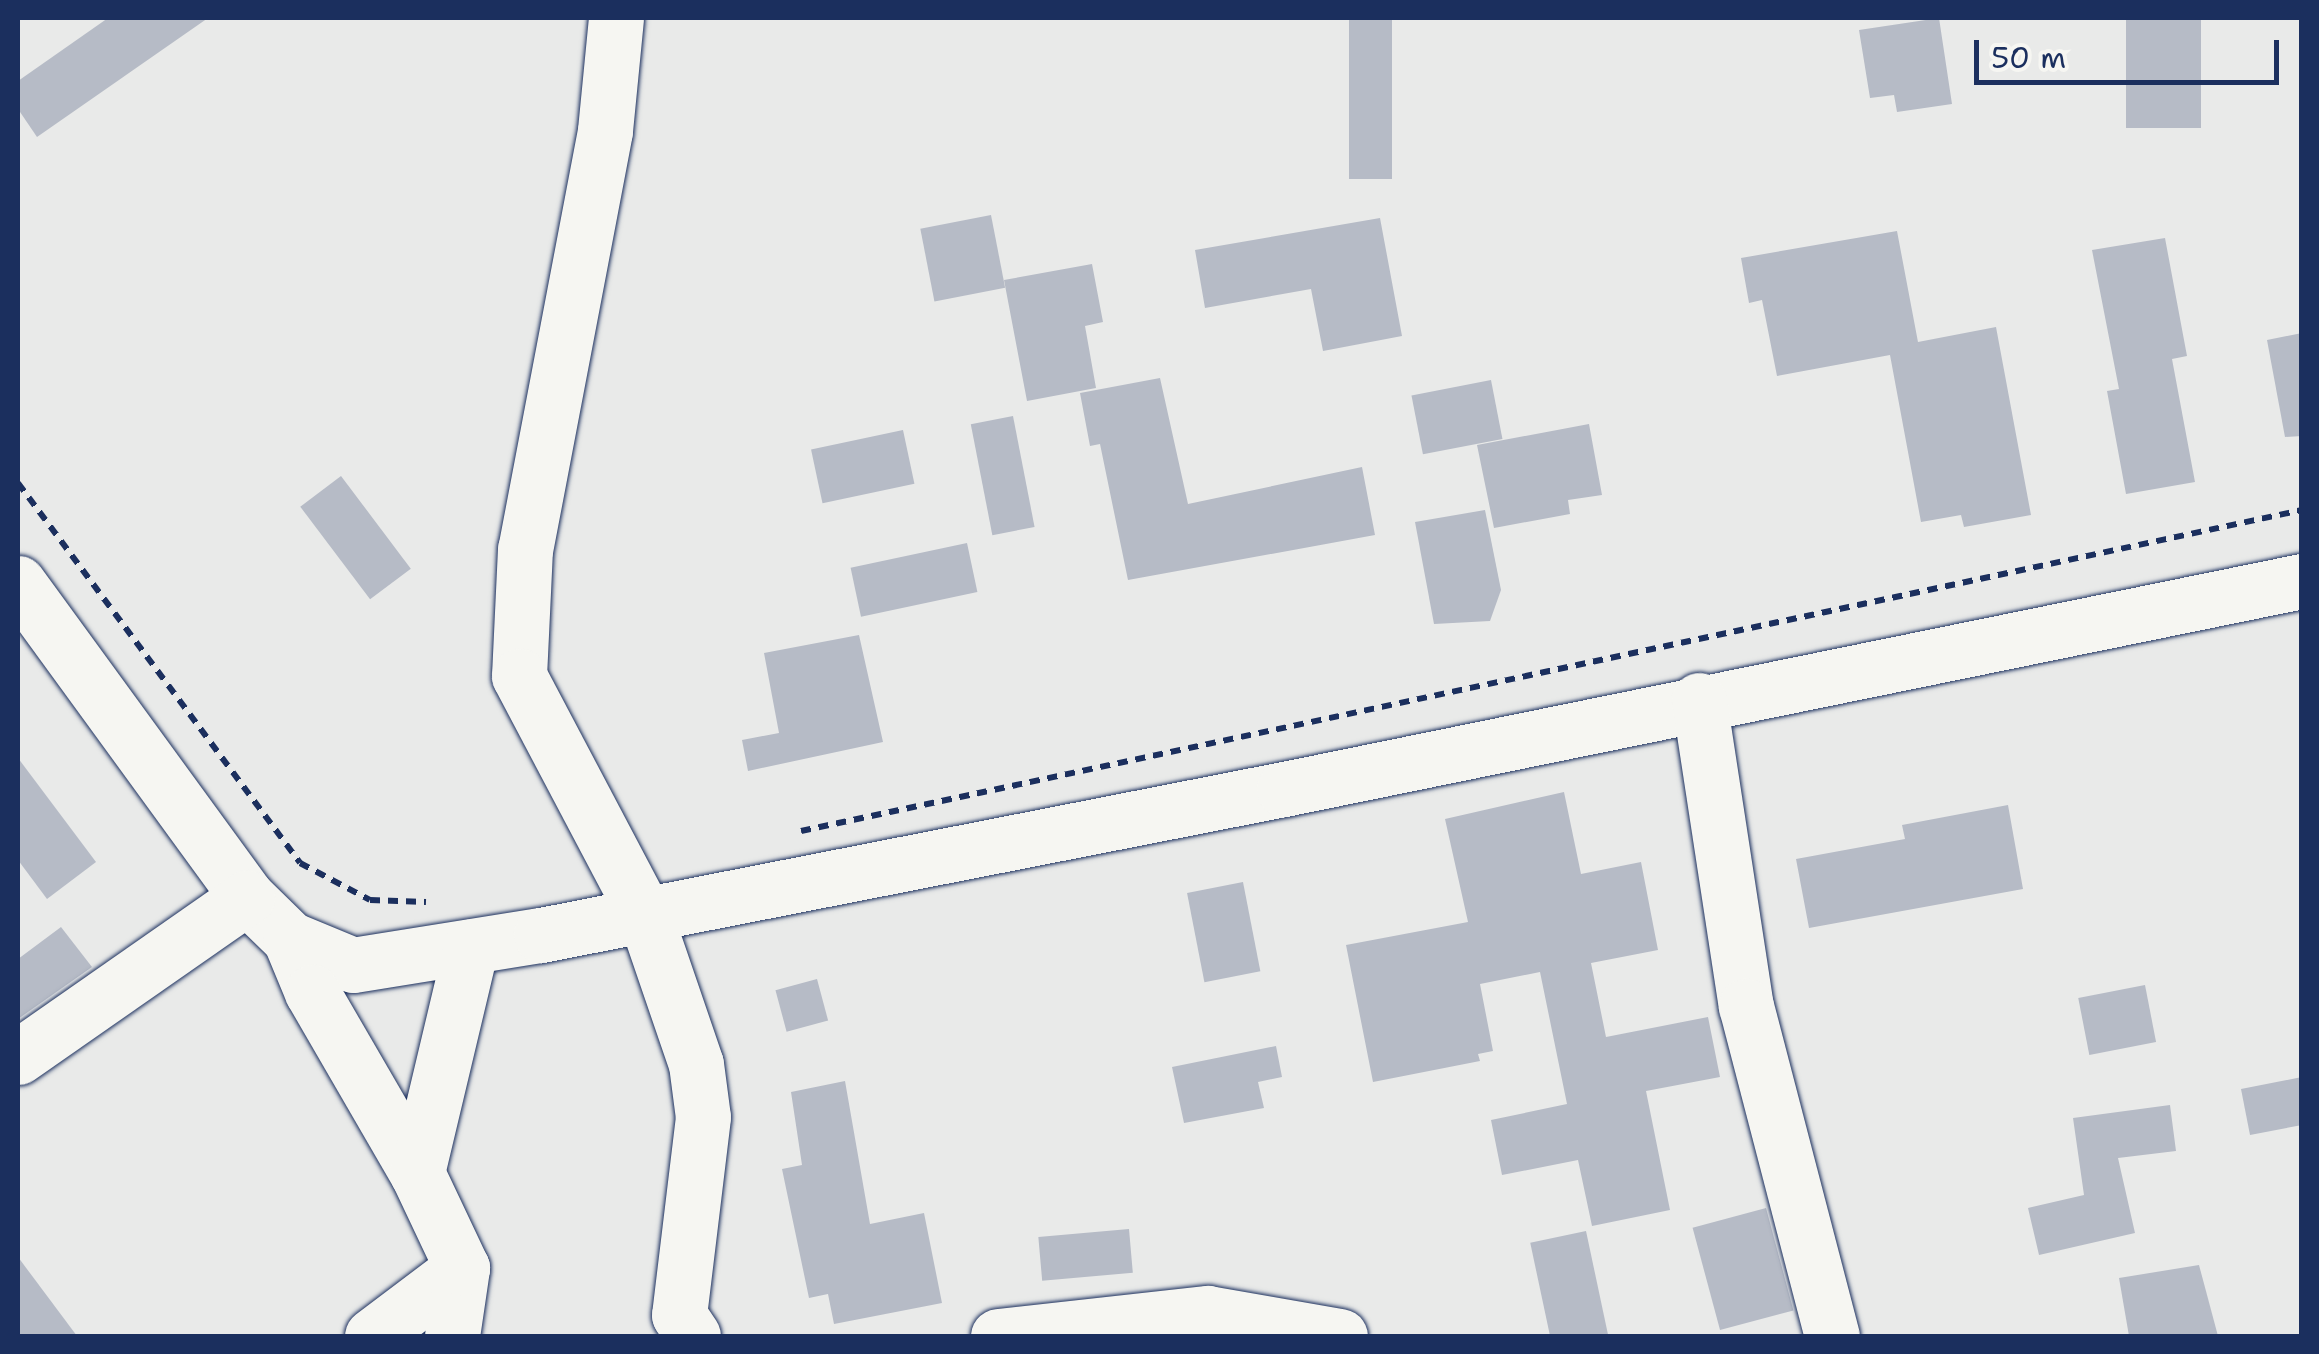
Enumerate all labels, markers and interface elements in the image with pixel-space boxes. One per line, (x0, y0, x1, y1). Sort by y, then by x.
scale bar (1979, 20, 2284, 82)
text: 50 m (1991, 37, 2066, 78)

